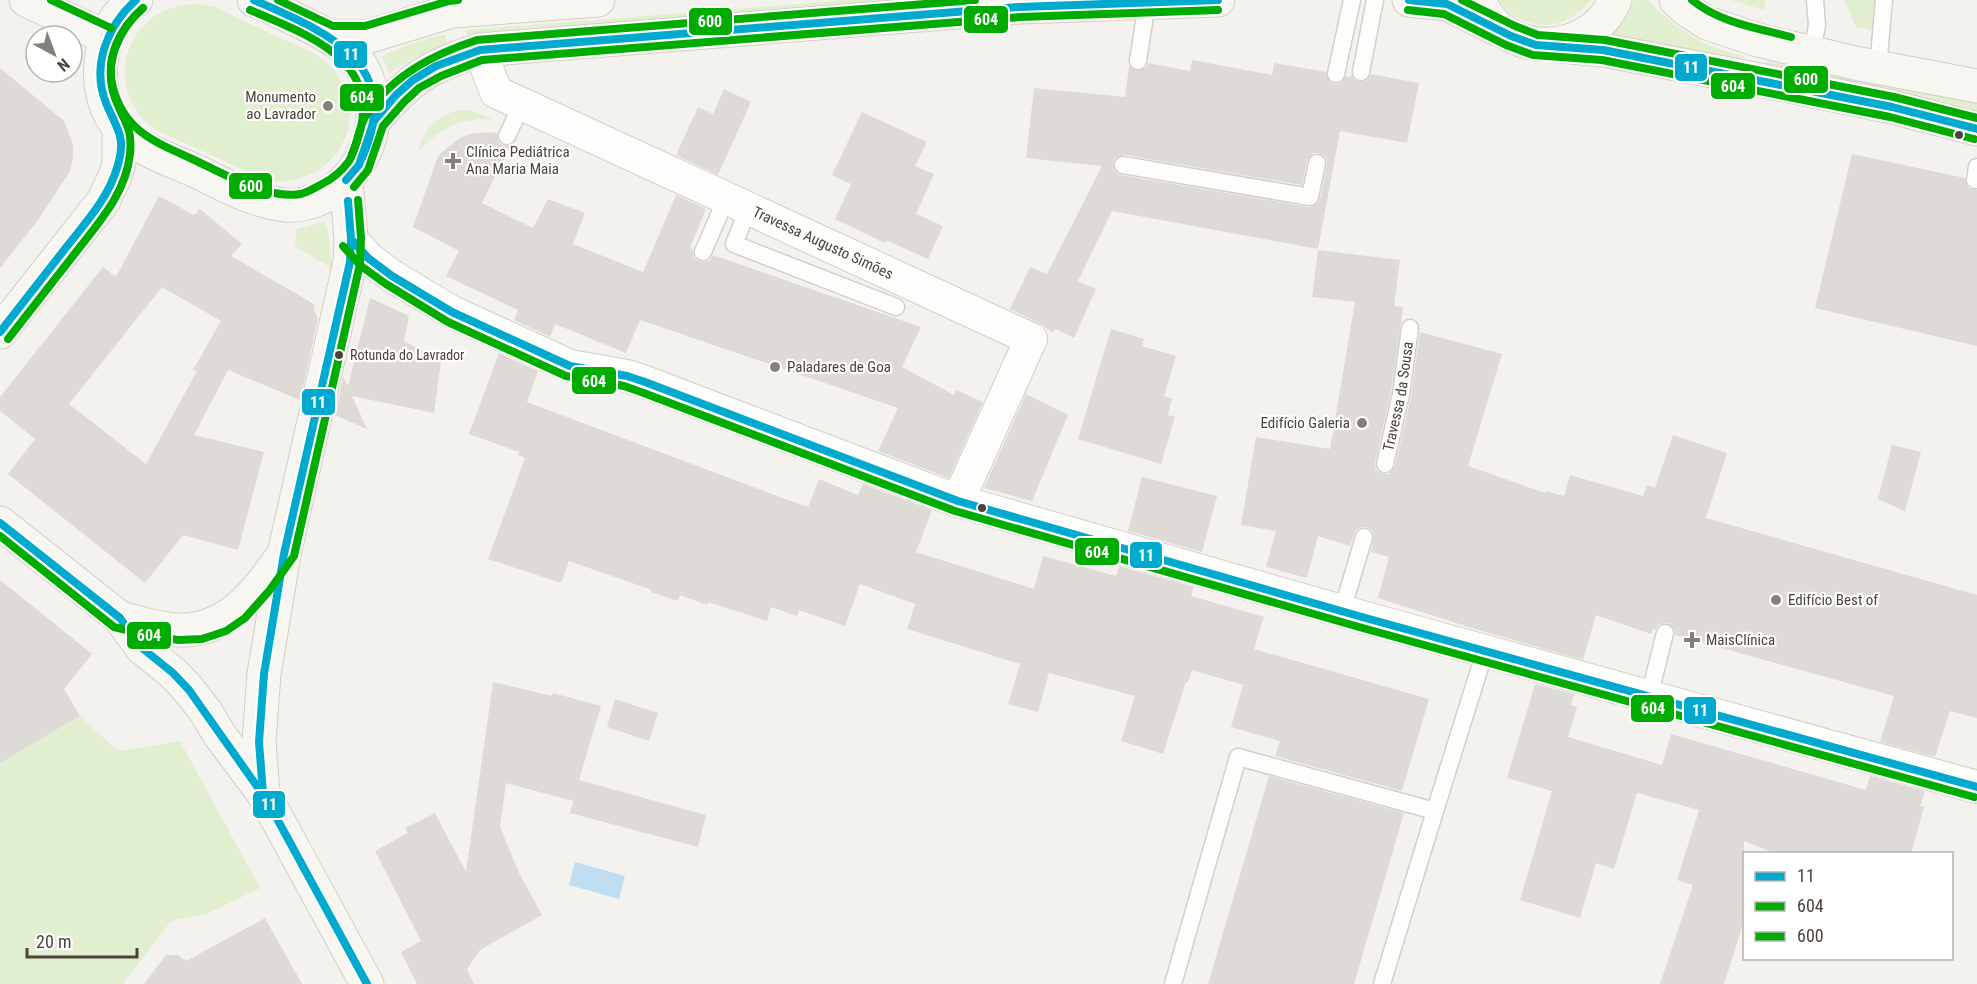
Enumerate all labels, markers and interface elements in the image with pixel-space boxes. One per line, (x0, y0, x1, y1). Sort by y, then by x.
line badge: 604 (963, 5, 1009, 34)
line badge: 600 (688, 7, 733, 36)
text: 604 (974, 10, 998, 29)
text: 600 (698, 12, 722, 31)
north arrow (24, 24, 84, 84)
line badge: 11 (333, 40, 368, 69)
text: 11 (343, 45, 359, 64)
line badge: 11 (1674, 53, 1708, 82)
text: N (54, 55, 73, 75)
text: 11 (1683, 58, 1699, 77)
line badge: 600 (1783, 65, 1829, 94)
text: 600 (1794, 70, 1818, 89)
line badge: 604 (1710, 72, 1756, 100)
text: 604 (1721, 77, 1745, 96)
line badge: 604 (339, 83, 385, 112)
place label: Monumento ao Lavrador (245, 88, 316, 123)
text: 604 (350, 88, 374, 107)
marker: Monumento ao Lavrador (321, 99, 335, 113)
unlabelled marker (1953, 129, 1965, 141)
place label: Clínica Pediátrica Ana Maria Maia (466, 143, 570, 178)
marker: Clínica Pediátrica Ana Maria Maia (444, 152, 462, 170)
line badge: 600 (228, 172, 273, 200)
text: 600 (239, 177, 263, 196)
street label: Travessa Augusto Simões (750, 203, 896, 283)
street label: Travessa da Sousa (1379, 341, 1417, 453)
place label: Rotunda do Lavrador (350, 347, 464, 363)
marker: Rotunda do Lavrador (333, 349, 345, 361)
place label: Paladares de Goa (787, 358, 891, 376)
marker: Paladares de Goa (768, 360, 782, 374)
line badge: 604 (571, 366, 617, 395)
text: 604 (582, 372, 606, 391)
line badge: 11 (301, 388, 336, 416)
text: 11 (310, 393, 326, 412)
place label: Edifício Galeria (1260, 414, 1350, 432)
marker: Edifício Galeria (1355, 416, 1369, 430)
unlabelled marker (976, 502, 988, 514)
line badge: 604 (1074, 537, 1120, 566)
line badge: 11 (1129, 541, 1163, 569)
text: 604 (1085, 543, 1109, 562)
text: 11 (1138, 546, 1154, 565)
place label: Edifício Best of (1788, 591, 1878, 609)
marker: Edifício Best of (1769, 593, 1783, 607)
line badge: 604 (126, 621, 172, 650)
text: 604 (137, 626, 161, 645)
marker: MaisClínica (1683, 631, 1701, 649)
place label: MaisClínica (1706, 631, 1775, 649)
line badge: 604 (1630, 694, 1675, 723)
line badge: 11 (1683, 696, 1717, 725)
text: 604 (1641, 699, 1665, 718)
text: 11 (1692, 701, 1708, 720)
line badge: 11 (252, 790, 286, 819)
text: 11 (261, 795, 277, 814)
legend (1743, 852, 1953, 960)
text: 11 (1797, 865, 1815, 886)
text: 604 (1797, 895, 1824, 916)
scale bar (27, 921, 136, 959)
text: 600 (1797, 925, 1824, 946)
text: 20 m (36, 931, 71, 952)

